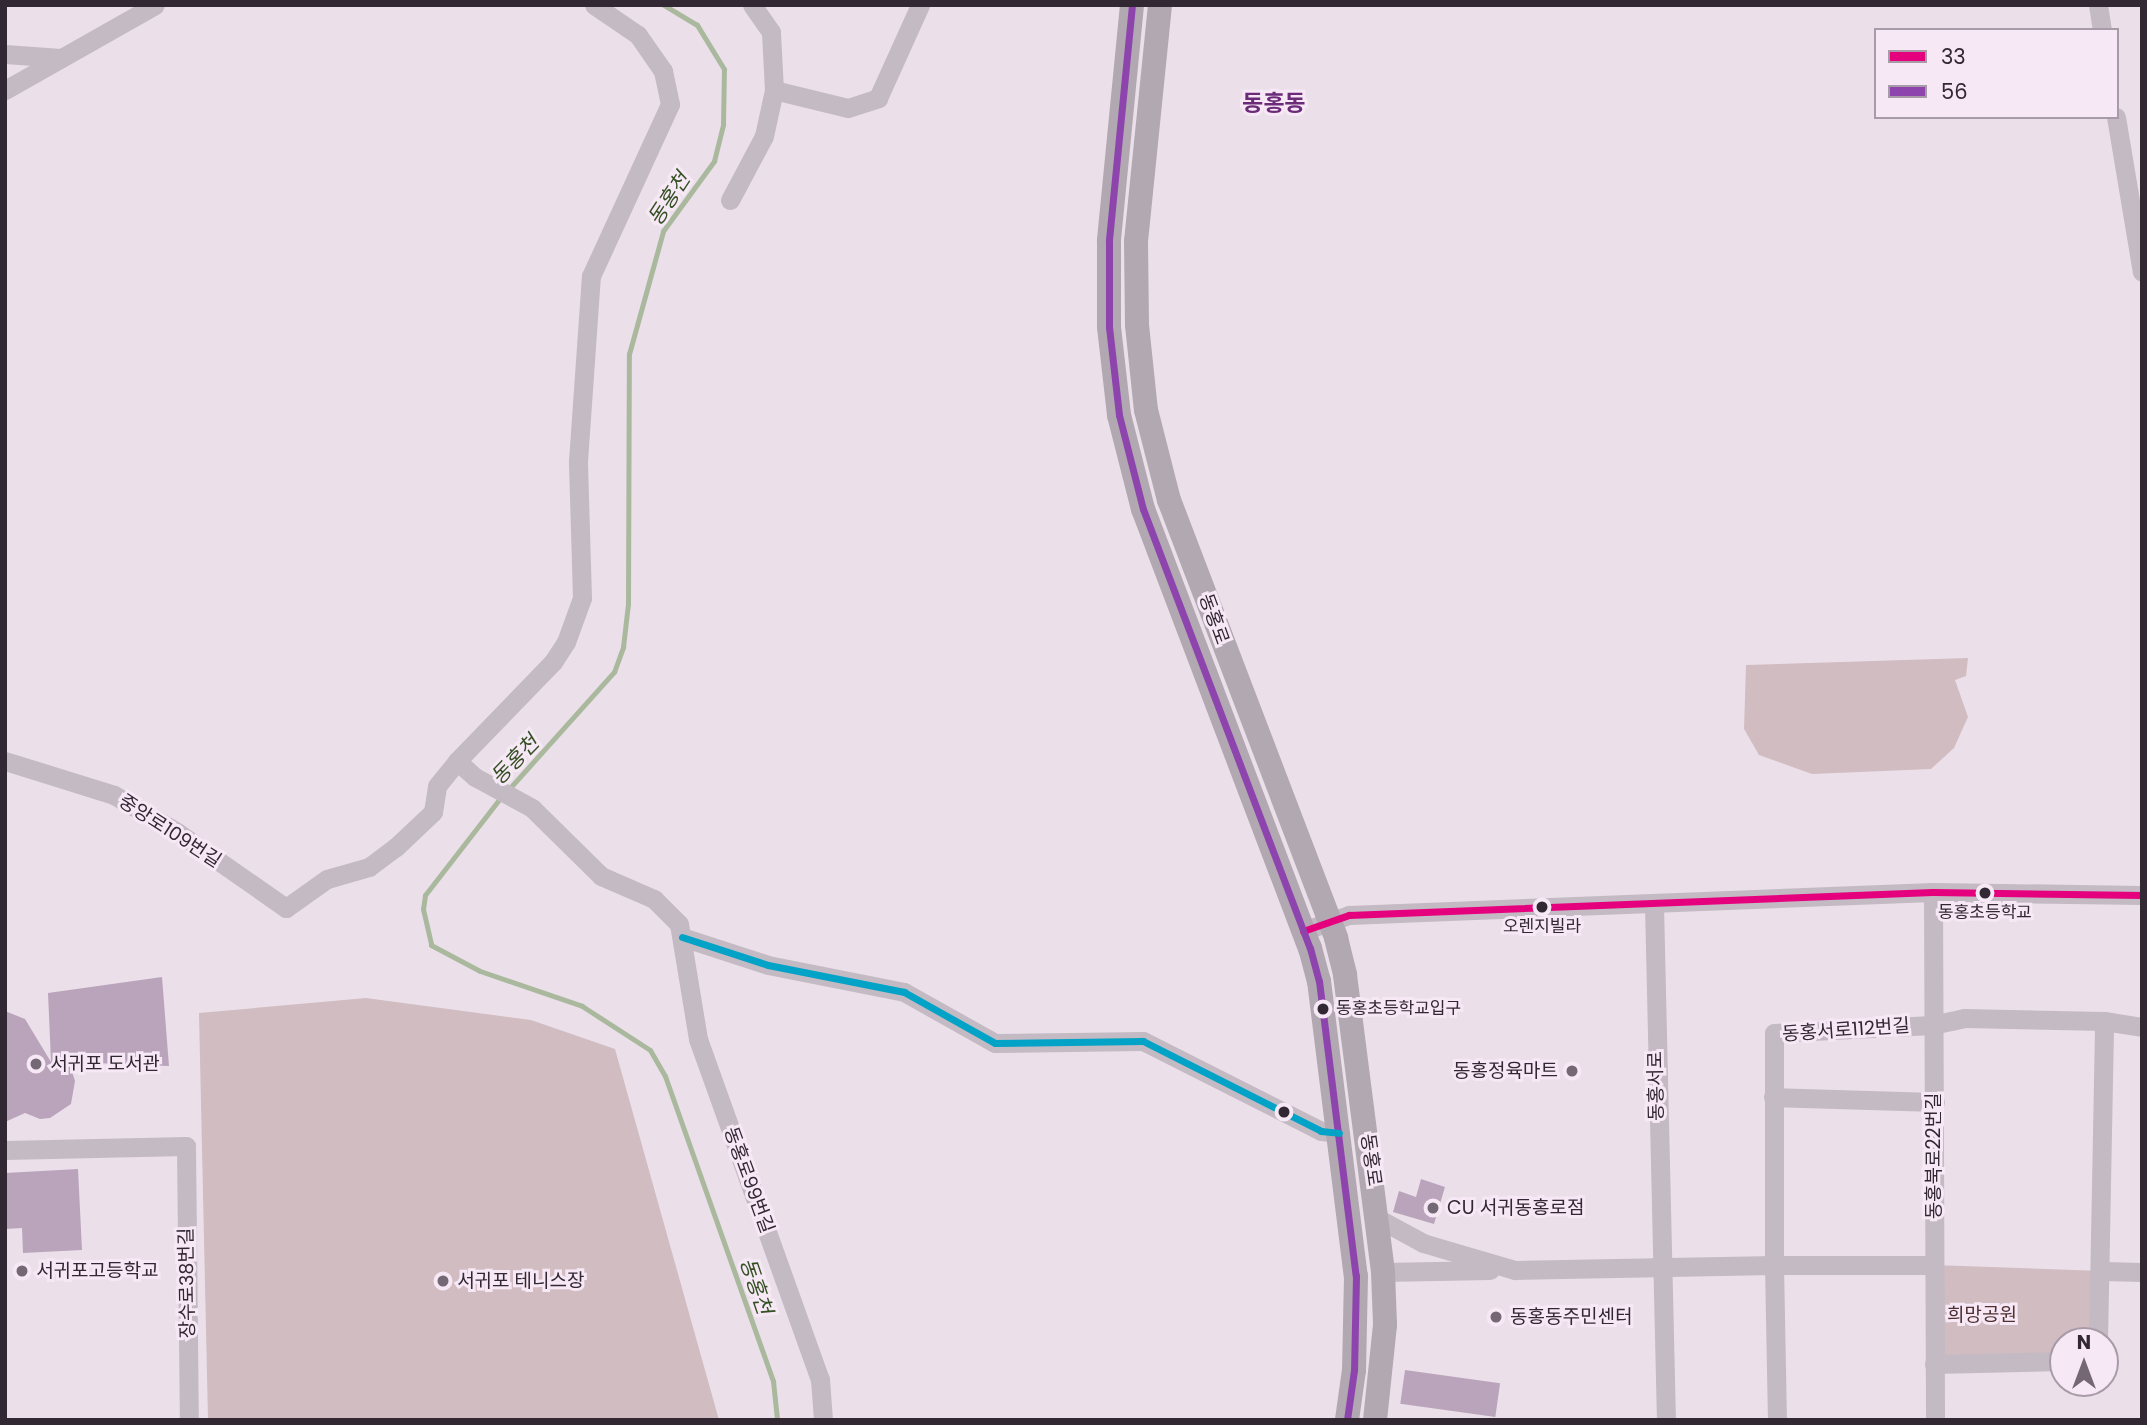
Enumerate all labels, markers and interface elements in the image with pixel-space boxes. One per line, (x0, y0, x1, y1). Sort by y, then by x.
legend (1874, 28, 2119, 119)
text: 33 (1941, 42, 1966, 71)
text: 56 (1941, 77, 1968, 106)
district label: 동홍동 (1242, 89, 1306, 117)
water label: 동홍천 (643, 168, 695, 230)
street label: 동홍로 (1194, 590, 1234, 648)
water label: 동홍천 (486, 730, 544, 790)
street label: 중앙로109번길 (115, 789, 225, 873)
marker: 동홍초등학교 (1978, 886, 1992, 900)
marker: 오렌지빌라 (1535, 900, 1549, 914)
place label: 동홍초등학교 (1938, 903, 2032, 923)
place label: 오렌지빌라 (1503, 917, 1581, 937)
place label: 동홍초등학교입구 (1336, 999, 1461, 1019)
marker: 동홍초등학교입구 (1316, 1002, 1330, 1016)
street label: 동홍서로112번길 (1781, 1014, 1911, 1046)
street label: 동홍서로 (1644, 1051, 1668, 1121)
place label: 서귀포 도서관 (50, 1053, 160, 1075)
marker: 서귀포 도서관 (28, 1056, 44, 1072)
place label: 동홍정육마트 (1453, 1060, 1558, 1082)
marker: 동홍정육마트 (1564, 1063, 1580, 1079)
street label: 동홍북로22번길 (1923, 1093, 1945, 1219)
unlabelled marker (1277, 1105, 1291, 1119)
street label: 동홍로99번길 (719, 1124, 779, 1236)
street label: 동홍로 (1356, 1132, 1386, 1188)
place label: CU 서귀동홍로점 (1447, 1197, 1584, 1219)
marker: CU 서귀동홍로점 (1425, 1200, 1441, 1216)
street label: 장수로38번길 (175, 1228, 199, 1338)
water label: 동홍천 (735, 1254, 777, 1318)
place label: 서귀포고등학교 (36, 1260, 158, 1282)
marker: 서귀포고등학교 (14, 1263, 30, 1279)
place label: 서귀포 테니스장 (457, 1270, 584, 1292)
marker: 서귀포 테니스장 (435, 1273, 451, 1289)
park label: 희망공원 (1947, 1304, 2017, 1326)
place label: 동홍동주민센터 (1510, 1306, 1632, 1328)
marker: 동홍동주민센터 (1488, 1309, 1504, 1325)
north arrow (2049, 1327, 2119, 1397)
text: N (2077, 1329, 2091, 1356)

